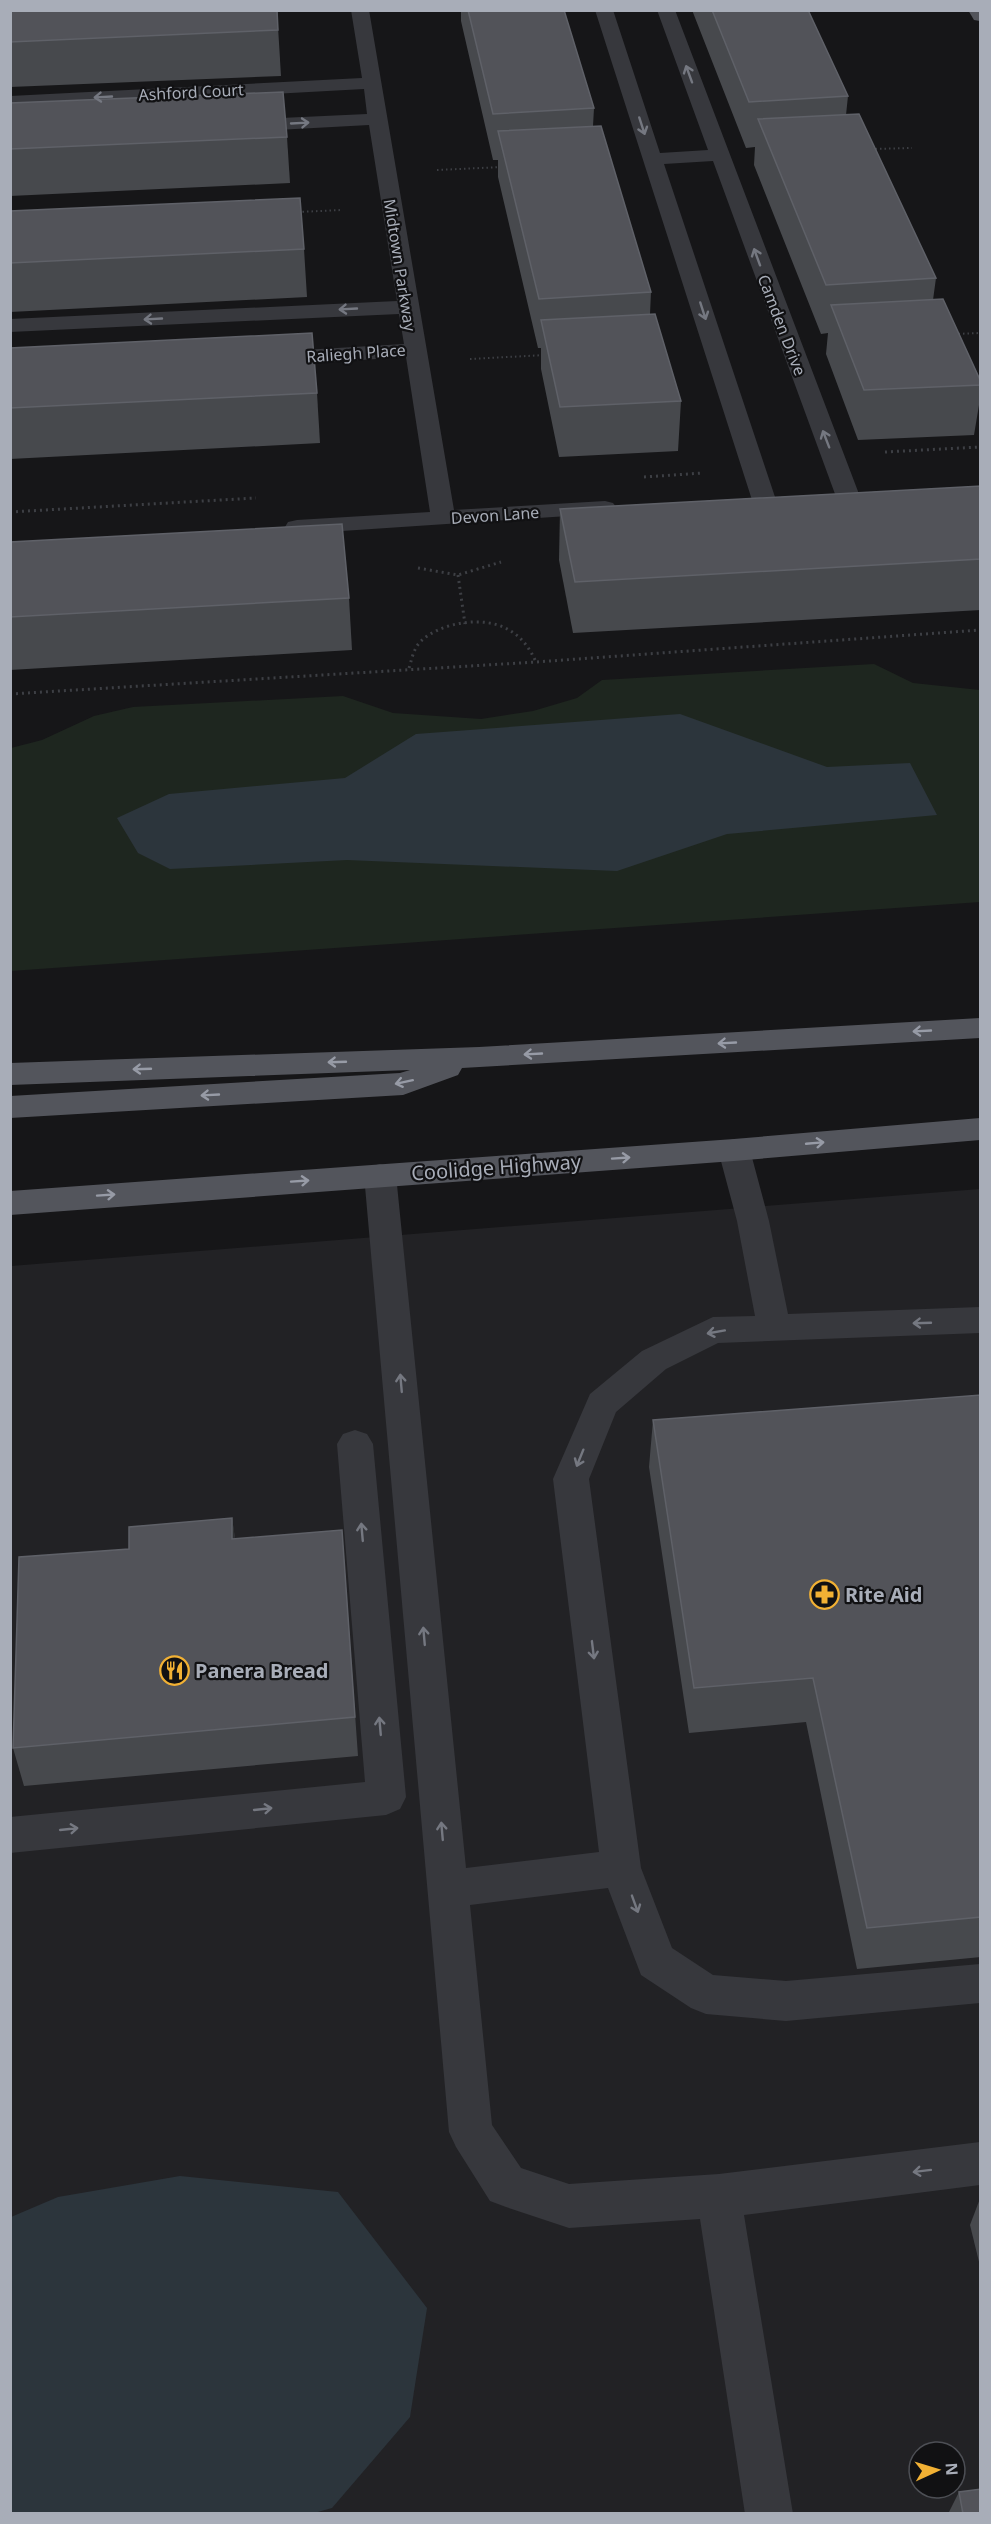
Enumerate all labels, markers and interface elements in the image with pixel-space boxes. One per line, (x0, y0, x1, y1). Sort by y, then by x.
one-way arrow (683, 65, 694, 84)
street label: Ashford Court (138, 78, 244, 106)
one-way arrow (94, 92, 114, 103)
one-way arrow (637, 116, 648, 135)
one-way arrow (289, 118, 309, 129)
street label: Midtown Parkway (379, 197, 421, 334)
one-way arrow (750, 248, 761, 267)
street label: Camden Drive (753, 271, 811, 379)
one-way arrow (698, 301, 709, 320)
one-way arrow (338, 304, 358, 315)
one-way arrow (144, 314, 164, 325)
street label: Raliegh Place (306, 339, 406, 367)
one-way arrow (820, 431, 831, 449)
street label: Devon Lane (450, 501, 540, 529)
one-way arrow (913, 1026, 933, 1037)
one-way arrow (718, 1037, 738, 1048)
one-way arrow (523, 1049, 543, 1060)
one-way arrow (327, 1056, 347, 1068)
one-way arrow (133, 1063, 153, 1075)
one-way arrow (395, 1077, 414, 1088)
one-way arrow (200, 1090, 220, 1101)
one-way arrow (805, 1137, 824, 1148)
street label: Coolidge Highway (410, 1148, 583, 1186)
one-way arrow (610, 1152, 630, 1163)
one-way arrow (290, 1175, 310, 1186)
one-way arrow (95, 1189, 115, 1200)
one-way arrow (913, 1317, 933, 1328)
one-way arrow (707, 1327, 726, 1338)
one-way arrow (395, 1373, 406, 1393)
one-way arrow (574, 1448, 585, 1467)
one-way arrow (356, 1522, 367, 1542)
pharmacy icon: Rite Aid (808, 1578, 840, 1610)
place label: Rite Aid (845, 1581, 922, 1608)
one-way arrow (418, 1627, 429, 1647)
one-way arrow (588, 1640, 599, 1659)
restaurant icon: Panera Bread (158, 1654, 190, 1686)
place label: Panera Bread (195, 1657, 328, 1684)
one-way arrow (374, 1716, 385, 1736)
one-way arrow (252, 1803, 272, 1814)
one-way arrow (436, 1821, 447, 1841)
one-way arrow (58, 1823, 78, 1834)
one-way arrow (630, 1894, 641, 1913)
one-way arrow (913, 2165, 933, 2176)
north arrow (907, 2440, 967, 2500)
text: N (941, 2462, 963, 2476)

